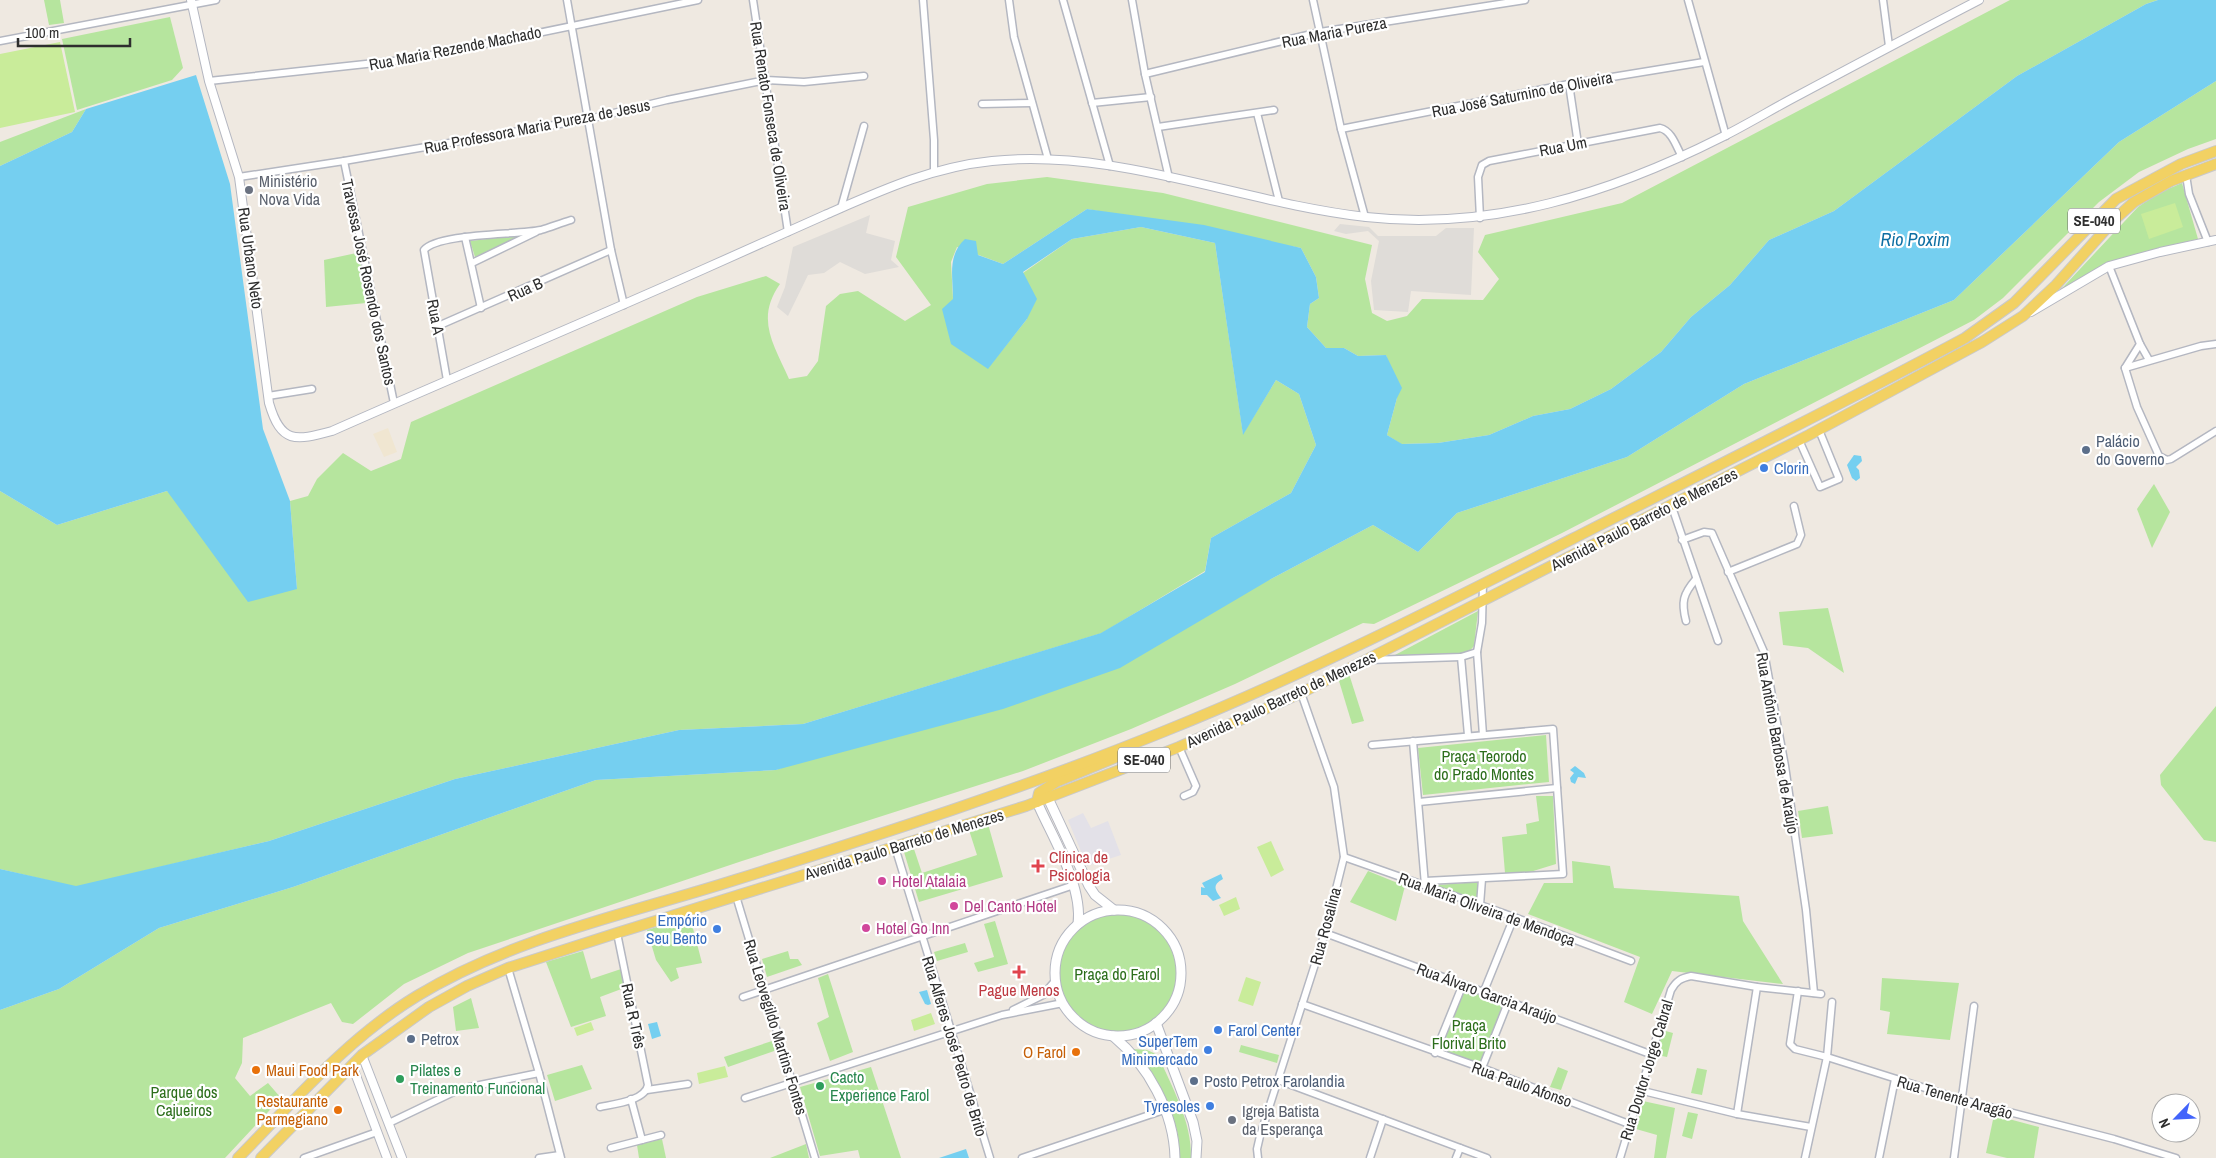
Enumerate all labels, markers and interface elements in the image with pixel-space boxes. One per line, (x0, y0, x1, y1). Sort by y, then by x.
street label: Rua Maria Pureza (1280, 11, 1389, 53)
scale bar (18, 15, 130, 47)
street label: Rua Renato Fonseca de Oliveira (745, 20, 797, 213)
street label: Rua Maria Rezende Machado (367, 21, 543, 75)
text: 100 m (25, 22, 59, 43)
street label: Rua José Saturnino de Oliveira (1430, 66, 1615, 122)
street label: Rua Professora Maria Pureza de Jesus (422, 93, 652, 159)
street label: Rua Um (1537, 131, 1589, 161)
place label: Ministério Nova Vida (259, 170, 321, 210)
street label: Travessa José Rosendo dos Santos (336, 177, 402, 387)
marker: Ministério Nova Vida (243, 184, 255, 196)
street label: Rua Urbano Neto (233, 206, 269, 310)
road number: SE-040 (2068, 208, 2120, 234)
water label: Rio Poxim (1881, 227, 1949, 252)
street label: Rua B (504, 271, 546, 306)
street label: Rua A (422, 297, 450, 337)
place label: Palácio do Governo (2096, 430, 2165, 470)
marker: Palácio do Governo (2080, 444, 2092, 456)
place label: Clorin (1774, 457, 1809, 479)
street label: Avenida Paulo Barreto de Menezes (1546, 462, 1741, 576)
marker: Clorin (1758, 462, 1770, 474)
street label: Avenida Paulo Barreto de Menezes (1182, 645, 1379, 753)
street label: Rua Antônio Barbosa de Araújo (1751, 651, 1805, 835)
park label: Praça Teorodo do Prado Montes (1434, 745, 1534, 785)
road number: SE-040 (1118, 748, 1170, 772)
street label: Avenida Paulo Barreto de Menezes (801, 803, 1006, 885)
place label: Clínica de Psicologia (1049, 846, 1111, 886)
marker: Clínica de Psicologia (1031, 859, 1045, 873)
street label: Rua Maria Oliveira de Mendoça (1396, 867, 1579, 952)
place label: Hotel Atalaia (892, 870, 967, 892)
marker: Hotel Atalaia (876, 875, 888, 887)
street label: Rua Rosalina (1304, 884, 1346, 967)
place label: Del Canto Hotel (964, 895, 1057, 917)
marker: Del Canto Hotel (948, 900, 960, 912)
place label: Empório Seu Bento (646, 909, 707, 949)
place label: Hotel Go Inn (876, 917, 950, 939)
marker: Hotel Go Inn (860, 922, 872, 934)
marker: Empório Seu Bento (711, 923, 723, 935)
street label: Rua Leovegildo Martins Fontes (739, 937, 813, 1117)
street label: Rua Alferes José Pedro de Brito (917, 953, 993, 1139)
street label: Rua Álvaro Garcia Araújo (1414, 957, 1560, 1029)
park label: Praça do Farol (1074, 963, 1160, 985)
marker: Pague Menos (1013, 966, 1025, 978)
place label: Pague Menos (979, 979, 1059, 1001)
street label: Rua R Três (616, 981, 652, 1051)
street label: Rua Doutor Jorge Cabral (1614, 997, 1678, 1143)
park label: Praça Florival Brito (1432, 1014, 1506, 1054)
place label: Farol Center (1228, 1019, 1301, 1041)
marker: Farol Center (1212, 1024, 1224, 1036)
place label: Petrox (421, 1028, 459, 1050)
place label: SuperTem Minimercado (1121, 1030, 1198, 1070)
marker: Petrox (405, 1033, 417, 1045)
place label: O Farol (1023, 1041, 1066, 1063)
marker: SuperTem Minimercado (1202, 1044, 1214, 1056)
marker: O Farol (1070, 1046, 1082, 1058)
street label: Rua Paulo Afonso (1469, 1056, 1575, 1112)
place label: Maui Food Park (266, 1059, 359, 1081)
place label: Pilates e Treinamento Funcional (410, 1059, 545, 1099)
marker: Maui Food Park (250, 1064, 262, 1076)
place label: Cacto Experience Farol (830, 1066, 929, 1106)
place label: Posto Petrox Farolandia (1204, 1070, 1346, 1092)
street label: Rua Tenente Aragão (1895, 1070, 2015, 1124)
marker: Pilates e Treinamento Funcional (394, 1073, 406, 1085)
marker: Posto Petrox Farolandia (1188, 1075, 1200, 1087)
marker: Cacto Experience Farol (814, 1080, 826, 1092)
park label: Parque dos Cajueiros (150, 1081, 218, 1121)
place label: Restaurante Parmegiano (257, 1090, 328, 1130)
north arrow (2151, 1093, 2201, 1143)
place label: Tyresoles (1144, 1095, 1200, 1117)
marker: Tyresoles (1204, 1100, 1216, 1112)
place label: Igreja Batista da Esperança (1242, 1100, 1324, 1140)
marker: Restaurante Parmegiano (332, 1104, 344, 1116)
marker: Igreja Batista da Esperança (1226, 1114, 1238, 1126)
text: N (2154, 1116, 2174, 1131)

